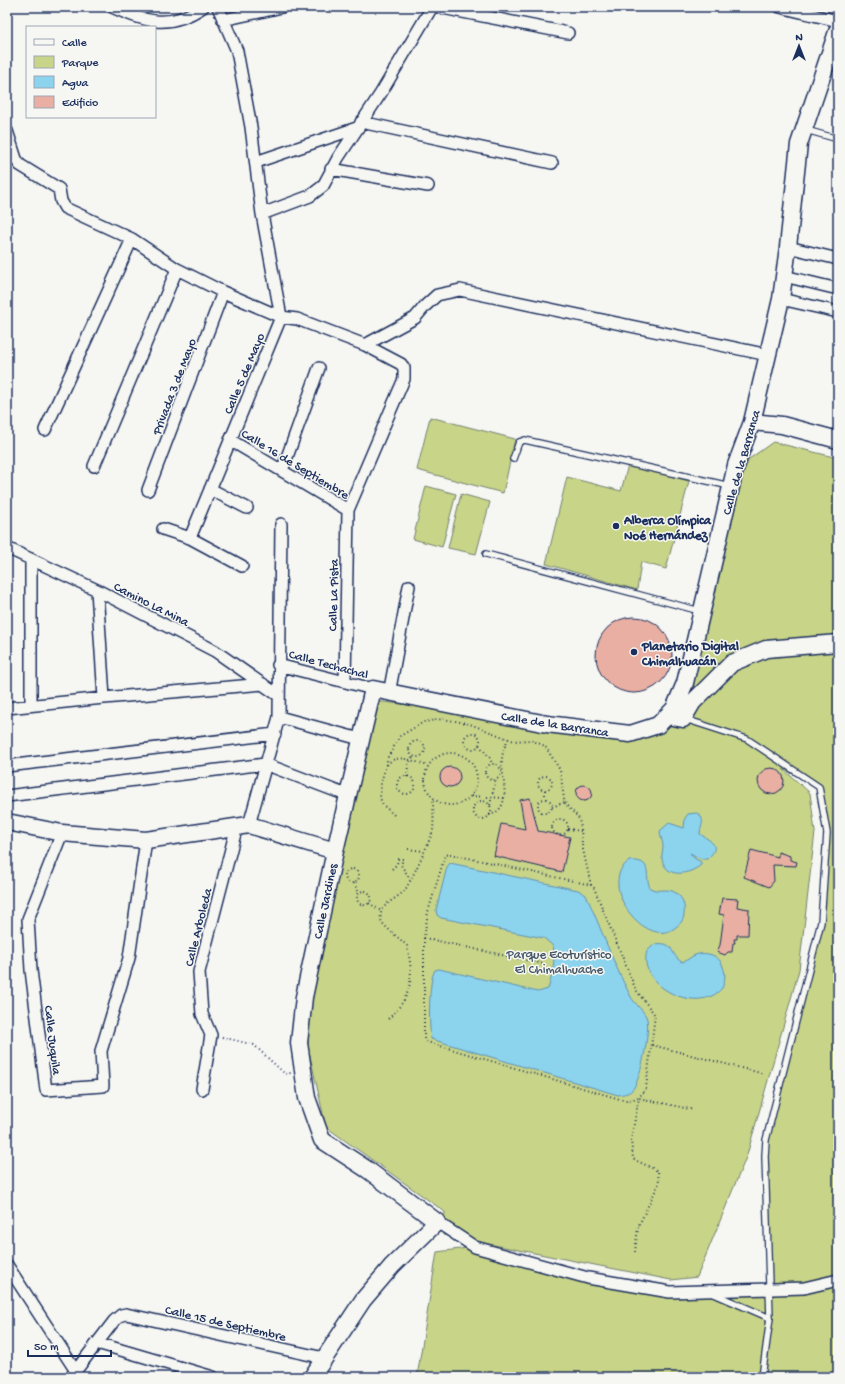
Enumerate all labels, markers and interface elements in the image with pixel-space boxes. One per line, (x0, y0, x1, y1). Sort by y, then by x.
legend (26, 26, 156, 118)
north arrow (779, 26, 819, 66)
text: N (795, 32, 803, 44)
text: Calle (62, 37, 87, 51)
text: Parque (61, 57, 99, 71)
text: Agua (62, 77, 89, 91)
text: Edificio (62, 97, 98, 111)
street label: Calle 5 de Mayo (222, 331, 269, 417)
street label: Privada 3 de Mayo (150, 336, 201, 438)
street label: Calle de la Barranca (720, 408, 765, 517)
street label: Calle 16 de Septiembre (238, 427, 352, 504)
place label: Alberca Olímpica Noé Hernández (623, 514, 712, 544)
marker: Alberca Olímpica Noé Hernández (611, 521, 621, 531)
street label: Calle La Pista (326, 558, 343, 631)
street label: Camino La Mina (111, 580, 192, 631)
place label: Planetario Digital Chimalhuacán (641, 640, 739, 670)
marker: Planetario Digital Chimalhuacán (629, 647, 639, 657)
street label: Calle Techachal (287, 648, 370, 683)
street label: Calle de la Barranca (500, 710, 610, 741)
street label: Calle Jardines (311, 861, 342, 941)
street label: Calle Arboleda (182, 886, 217, 968)
park label: Parque Ecoturístico El Chimalhuache (506, 948, 612, 978)
street label: Calle Juquila (40, 1005, 63, 1077)
street label: Calle 15 de Septiembre (163, 1303, 288, 1346)
scale bar (28, 1332, 111, 1358)
text: 50 m (34, 1341, 59, 1355)

